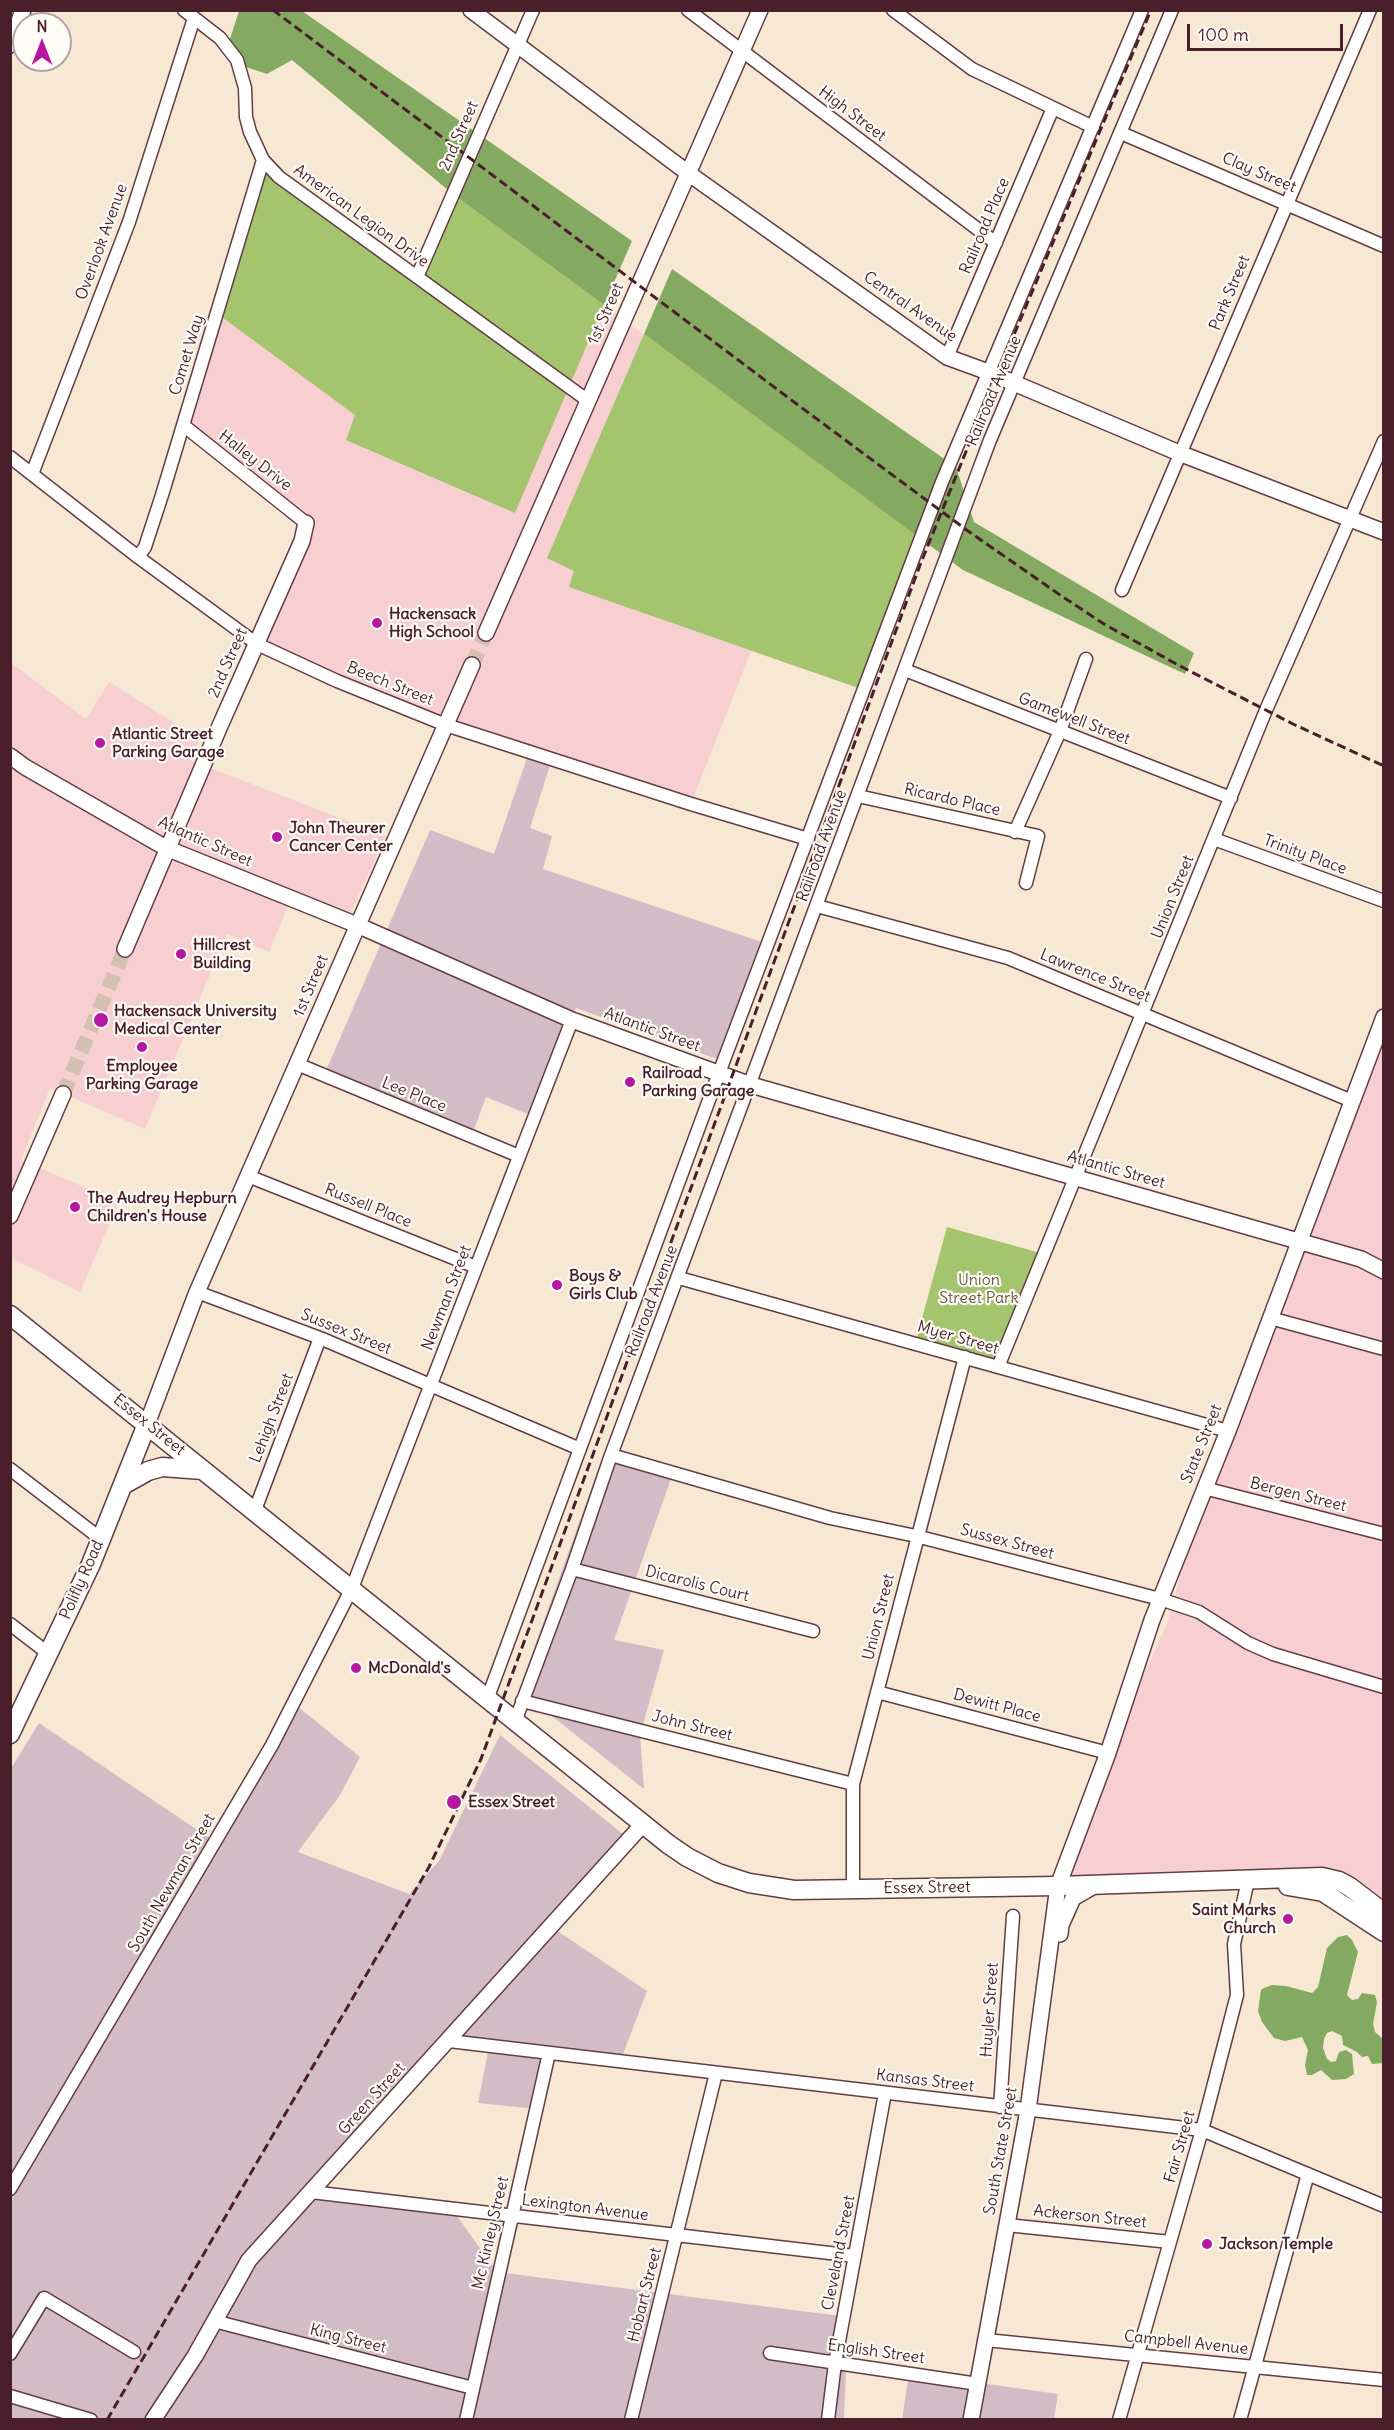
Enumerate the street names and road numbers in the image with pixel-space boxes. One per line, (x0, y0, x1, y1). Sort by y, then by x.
street label: High Street (814, 82, 890, 146)
street label: 2nd Street (435, 98, 483, 174)
street label: Clay Street (1219, 149, 1299, 197)
street label: American Legion Drive (290, 160, 432, 272)
street label: Railroad Place (956, 175, 1014, 277)
street label: Overlook Avenue (72, 181, 132, 303)
street label: Park Street (1206, 253, 1254, 333)
street label: Central Avenue (860, 268, 960, 346)
street label: 1st Street (584, 280, 628, 348)
street label: Comet Way (166, 312, 208, 398)
street label: Railroad Avenue (962, 333, 1026, 449)
street label: Halley Drive (215, 427, 295, 495)
street label: 2nd Street (204, 625, 252, 701)
street label: Beech Street (344, 658, 436, 710)
street label: Gamewell Street (1015, 689, 1133, 749)
street label: Ricardo Place (902, 780, 1002, 820)
street label: Railroad Avenue (793, 787, 851, 905)
street label: Atlantic Street (155, 813, 255, 871)
street label: Trinity Place (1261, 831, 1349, 879)
street label: Union Street (1148, 852, 1198, 942)
street label: Lawrence Street (1037, 945, 1153, 1007)
street label: 1st Street (289, 952, 333, 1020)
street label: Atlantic Street (601, 1004, 703, 1056)
street label: Lee Place (379, 1073, 449, 1117)
street label: Atlantic Street (1065, 1147, 1167, 1193)
street label: Russell Place (322, 1180, 414, 1232)
street label: Newman Street (418, 1243, 476, 1353)
street label: Railroad Avenue (622, 1243, 682, 1359)
street label: Sussex Street (298, 1305, 394, 1359)
street label: Myer Street (915, 1317, 1001, 1359)
street label: Lehigh Street (246, 1371, 298, 1465)
street label: Essex Street (109, 1390, 189, 1460)
street label: State Street (1177, 1402, 1227, 1486)
street label: Bergen Street (1248, 1474, 1348, 1516)
street label: Sussex Street (958, 1520, 1056, 1564)
street label: Polifly Road (56, 1537, 108, 1623)
street label: Dicarolis Court (643, 1562, 751, 1606)
street label: Union Street (859, 1572, 899, 1662)
street label: Dewitt Place (951, 1685, 1043, 1727)
street label: John Street (650, 1707, 734, 1745)
street label: South Newman Street (125, 1810, 219, 1956)
street label: Essex Street (883, 1878, 971, 1898)
street label: Huyler Street (977, 1962, 1003, 2058)
street label: Green Street (335, 2059, 409, 2139)
street label: Kansas Street (875, 2065, 975, 2097)
street label: South State Street (980, 2086, 1022, 2216)
street label: Fair Street (1161, 2109, 1199, 2185)
street label: Mc Kinley Street (469, 2175, 513, 2291)
street label: Lexington Avenue (521, 2191, 649, 2225)
street label: Cleveland Street (818, 2194, 860, 2312)
street label: Ackerson Street (1032, 2202, 1148, 2232)
street label: Hobart Street (624, 2246, 666, 2344)
street label: King Street (308, 2320, 388, 2358)
street label: Campbell Avenue (1123, 2327, 1249, 2359)
street label: English Street (826, 2336, 926, 2368)

